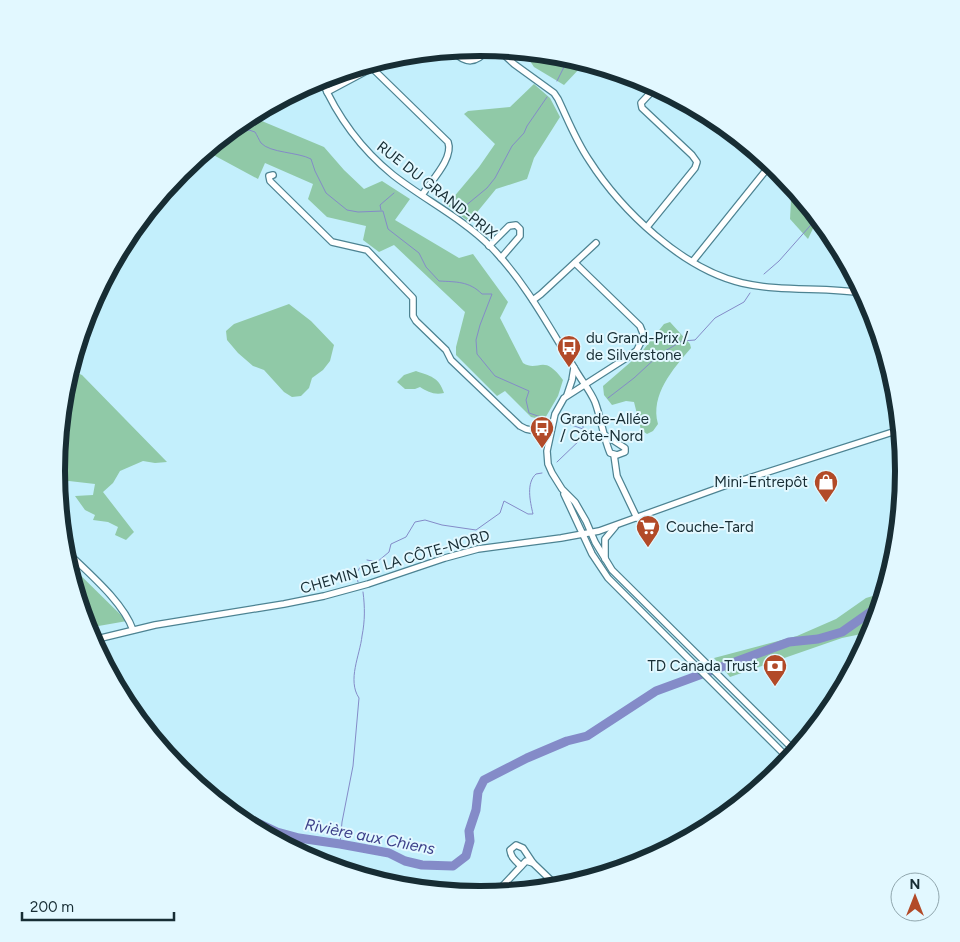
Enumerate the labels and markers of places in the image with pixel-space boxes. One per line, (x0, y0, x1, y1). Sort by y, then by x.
place label: du Grand-Prix / de Silverstone (586, 329, 688, 364)
bus stop icon: du Grand-Prix / de Silverstone (556, 334, 582, 368)
place label: Grande-Allée / Côte-Nord (560, 410, 649, 445)
bus stop icon: Grande-Allée / Côte-Nord (529, 415, 555, 449)
shop icon: Mini-Entrepôt (813, 469, 839, 503)
place label: Mini-Entrepôt (714, 473, 808, 491)
supermarket icon: Couche-Tard (635, 514, 661, 548)
place label: Couche-Tard (666, 518, 754, 536)
bank icon: TD Canada Trust (762, 653, 788, 687)
place label: TD Canada Trust (647, 657, 758, 675)

